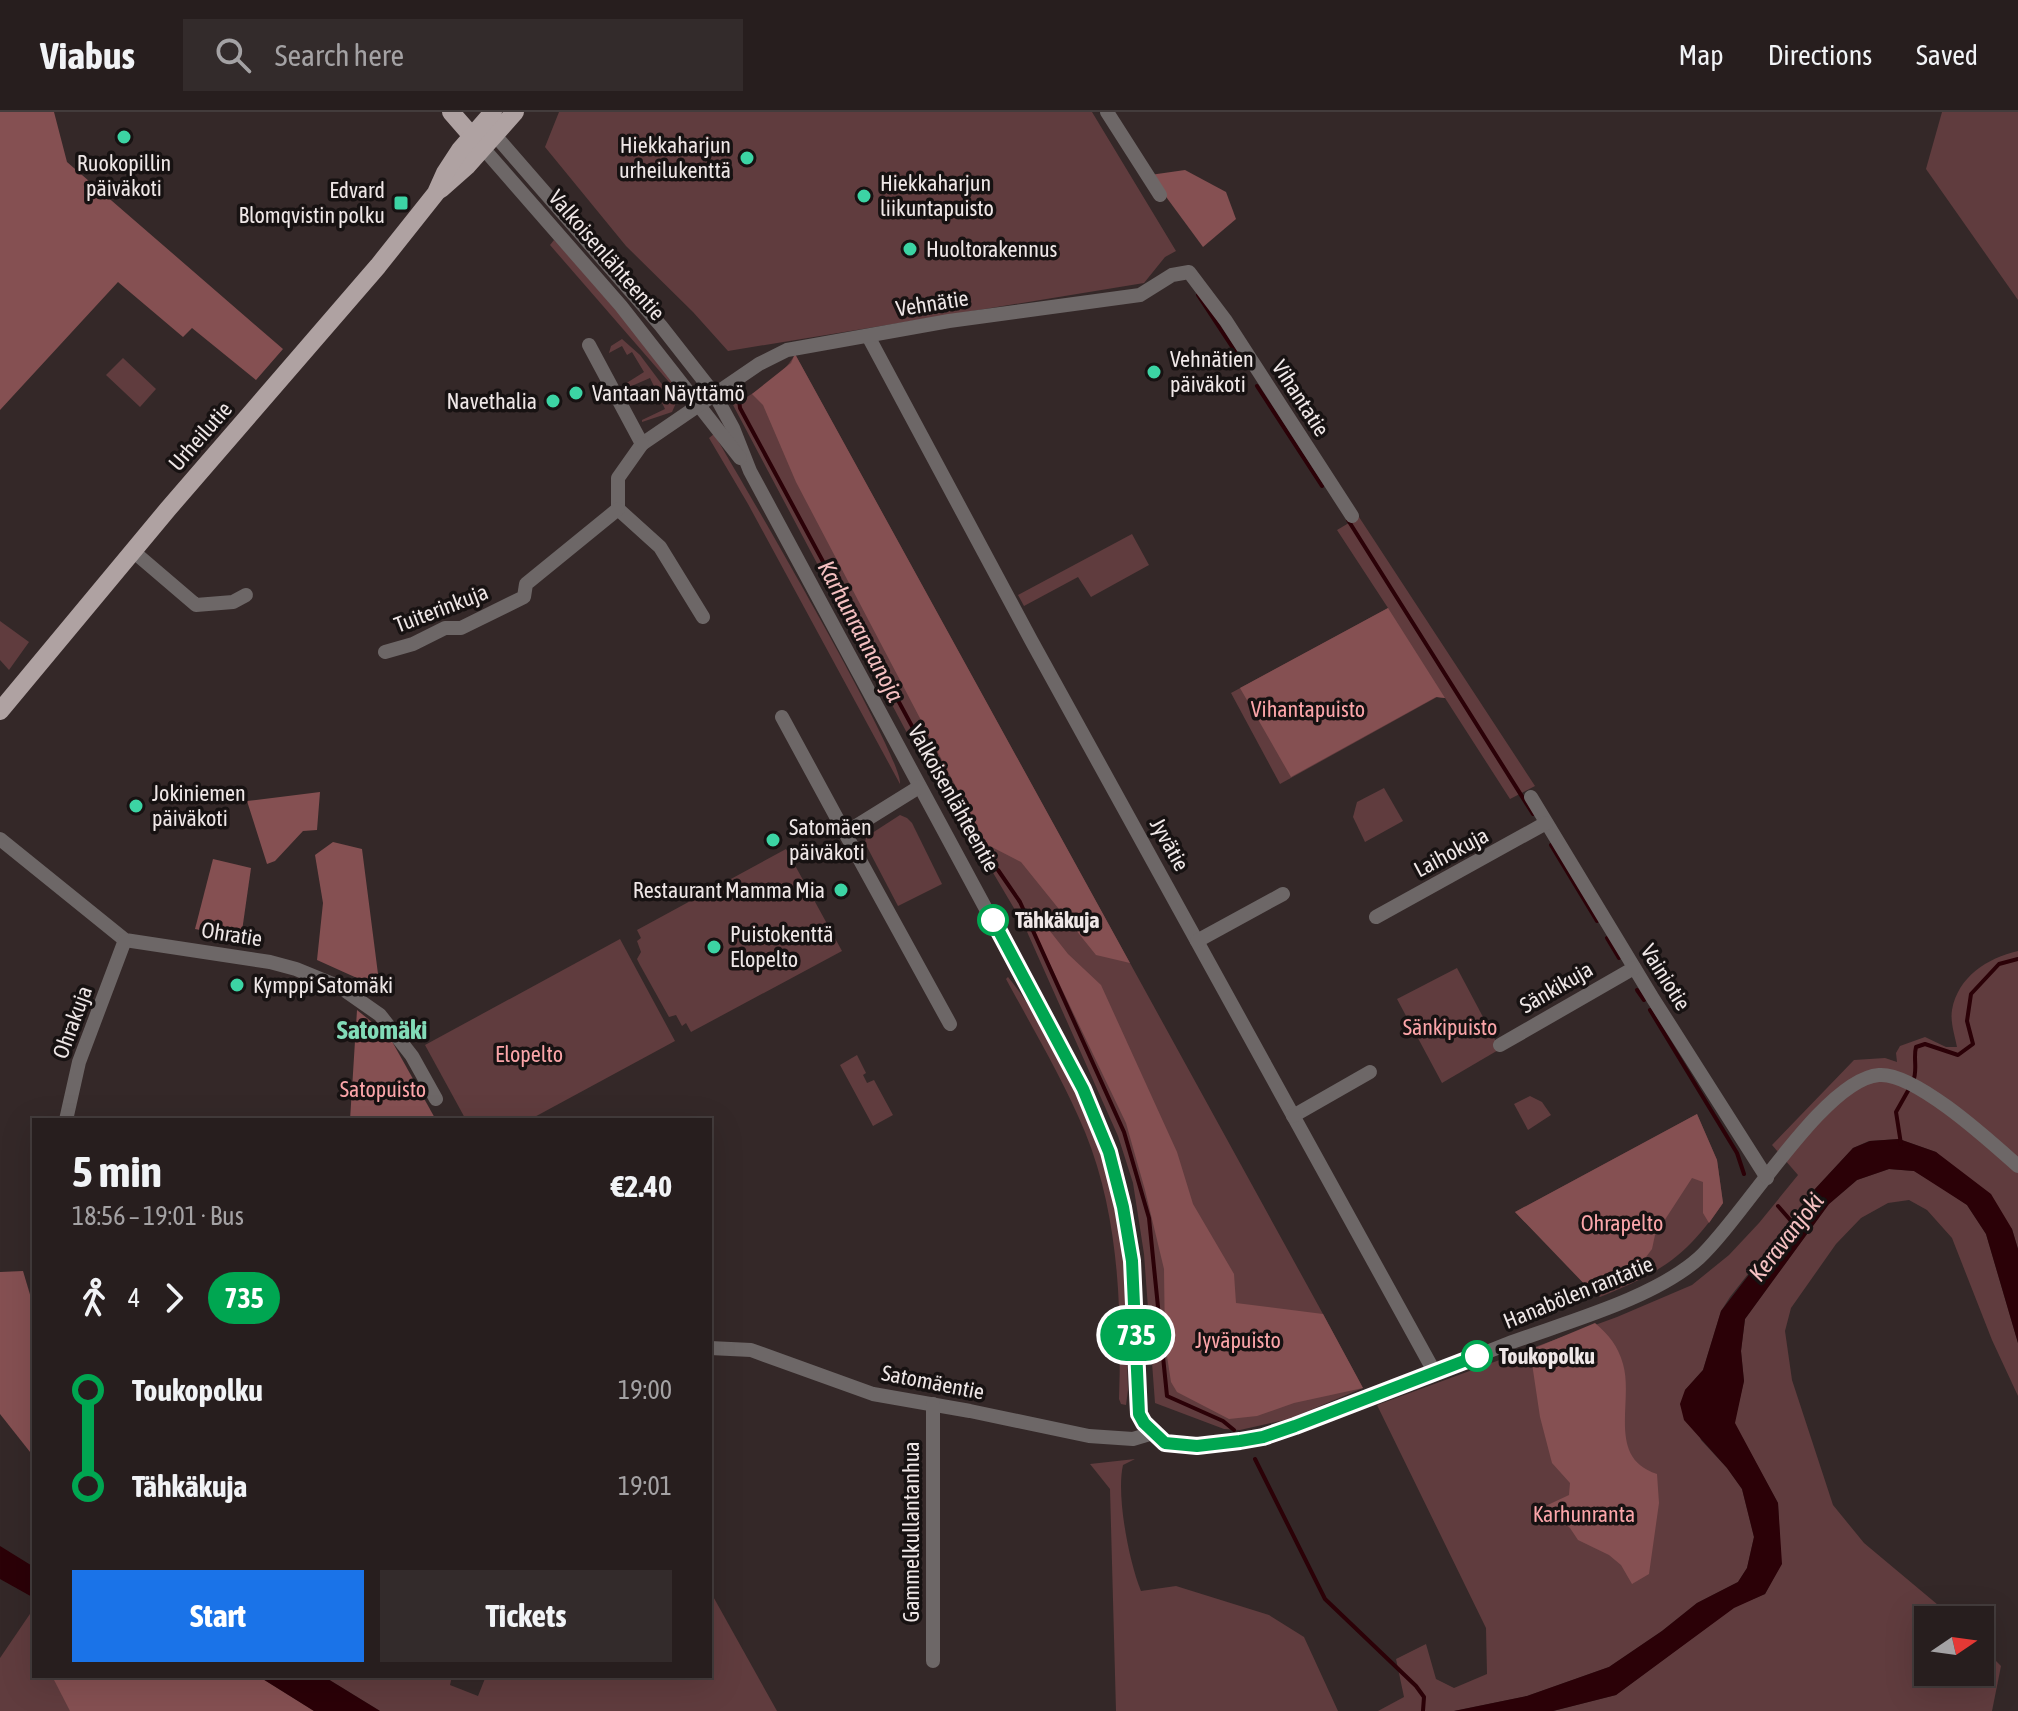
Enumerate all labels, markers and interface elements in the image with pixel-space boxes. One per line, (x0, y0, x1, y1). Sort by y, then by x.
search box (183, 19, 743, 91)
icon: search (211, 33, 255, 77)
text: Viabus (40, 34, 135, 77)
text: Search here (275, 38, 404, 72)
text: Map (1679, 39, 1724, 71)
text: Directions (1768, 39, 1872, 71)
text: Saved (1916, 39, 1978, 71)
marker: Ruokopillin päiväkoti (115, 128, 133, 146)
place label: Hiekkaharjun urheilukenttä (619, 132, 731, 183)
marker: Hiekkaharjun urheilukenttä (738, 149, 756, 167)
place label: Ruokopillin päiväkoti (77, 150, 171, 201)
place label: Hiekkaharjun liikuntapuisto (880, 170, 994, 221)
place label: Edvard Blomqvistin polku (238, 177, 385, 228)
street label: Valkoisenlähteentie (543, 185, 671, 325)
marker: Hiekkaharjun liikuntapuisto (855, 187, 873, 205)
marker: Edvard Blomqvistin polku (392, 194, 410, 212)
place label: Huoltorakennus (926, 236, 1058, 262)
marker: Huoltorakennus (901, 240, 919, 258)
street label: Vehnätie (894, 284, 970, 322)
place label: Vehnätien päiväkoti (1170, 346, 1254, 397)
street label: Vihantatie (1267, 355, 1335, 441)
marker: Vehnätien päiväkoti (1145, 363, 1163, 381)
place label: Vantaan Näyttämö (592, 380, 745, 406)
marker: Vantaan Näyttämö (567, 384, 585, 402)
place label: Navethalia (447, 388, 537, 414)
marker: Navethalia (544, 392, 562, 410)
street label: Urheilutie (163, 396, 237, 476)
water label: Karhunrannanoja (812, 556, 910, 706)
street label: Tuiterinkuja (391, 578, 491, 638)
park label: Vihantapuisto (1251, 696, 1365, 722)
street label: Valkoisenlähteentie (903, 720, 1005, 876)
place label: Jokiniemen päiväkoti (152, 780, 246, 831)
marker: Jokiniemen päiväkoti (127, 797, 145, 815)
street label: Jyvätie (1145, 813, 1195, 875)
place label: Satomäen päiväkoti (789, 814, 872, 865)
street label: Laihokuja (1409, 822, 1493, 882)
marker: Satomäen päiväkoti (764, 831, 782, 849)
place label: Restaurant Mamma Mia (633, 877, 825, 903)
marker: Restaurant Mamma Mia (832, 881, 850, 899)
marker: Tähkäkuja (978, 905, 1008, 935)
place label: Tähkäkuja (1015, 907, 1100, 933)
street label: Ohratie (200, 916, 264, 952)
place label: Puistokenttä Elopelto (730, 921, 834, 972)
marker: Puistokenttä Elopelto (705, 938, 723, 956)
street label: Vainiotie (1636, 939, 1696, 1015)
street label: Sänkikuja (1515, 956, 1597, 1018)
place label: Kymppi Satomäki (253, 972, 393, 998)
marker: Kymppi Satomäki (228, 976, 246, 994)
street label: Ohrakuja (47, 982, 97, 1062)
park label: Sänkipuisto (1403, 1014, 1497, 1040)
district label: Satomäki (337, 1015, 427, 1045)
park label: Elopelto (495, 1041, 563, 1067)
park label: Satopuisto (340, 1076, 426, 1102)
text: 5 min (72, 1146, 162, 1196)
text: €2.40 (611, 1169, 672, 1203)
water label: Keravanjoki (1743, 1188, 1829, 1286)
text: 18:56 – 19:01 · Bus (72, 1201, 244, 1231)
park label: Ohrapelto (1581, 1210, 1663, 1236)
street label: Hanabölen rantatie (1499, 1250, 1657, 1334)
icon: walk (72, 1276, 116, 1320)
icon: forward (152, 1276, 196, 1320)
text: 735 (224, 1282, 264, 1314)
text: 4 (128, 1283, 140, 1313)
line badge: 735 (1090, 1309, 1182, 1361)
text: 735 (1116, 1319, 1156, 1351)
park label: Jyväpuisto (1195, 1327, 1281, 1353)
marker: Toukopolku (1462, 1341, 1492, 1371)
place label: Toukopolku (1499, 1343, 1595, 1369)
street label: Satomäentie (879, 1359, 987, 1405)
text: Toukopolku (132, 1373, 263, 1407)
text: 19:00 (618, 1375, 672, 1405)
street label: Gammelkullantanhua (898, 1441, 924, 1623)
text: Tähkäkuja (132, 1469, 247, 1503)
text: 19:01 (618, 1471, 672, 1501)
park label: Karhunranta (1533, 1501, 1635, 1527)
button: Start (72, 1570, 364, 1662)
button: Tickets (380, 1570, 672, 1662)
north arrow (1914, 1606, 1994, 1686)
map controls (1914, 1606, 1994, 1686)

